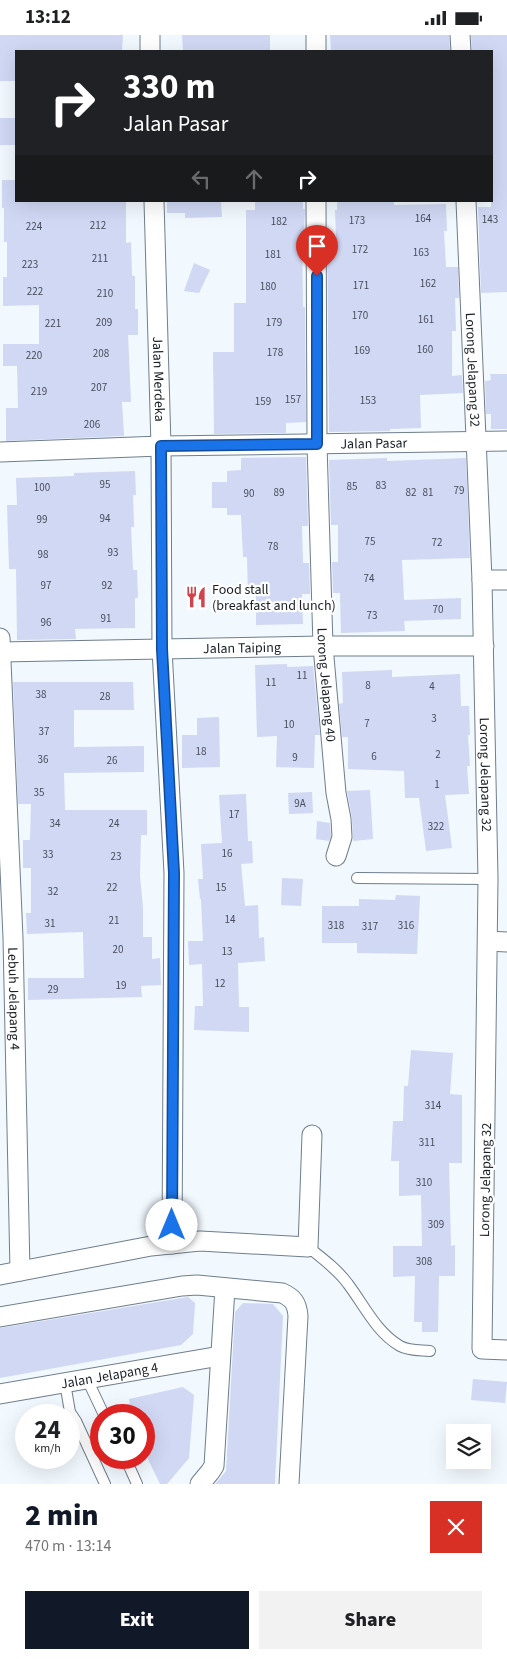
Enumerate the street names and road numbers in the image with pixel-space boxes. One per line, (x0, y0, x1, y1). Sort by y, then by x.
street label: Lorong Jelapang 32 (460, 312, 485, 428)
street label: Jalan Merdeka (147, 336, 169, 422)
street label: Jalan Pasar (340, 433, 408, 454)
street label: Lorong Jelapang 40 (311, 627, 340, 743)
street label: Jalan Taiping (203, 638, 281, 659)
street label: Lorong Jelapang 32 (474, 717, 496, 832)
street label: Lebuh Jelapang 4 (2, 947, 24, 1050)
street label: Lorong Jelapang 32 (475, 1123, 497, 1237)
street label: Jalan Jelapang 4 (59, 1358, 160, 1394)

